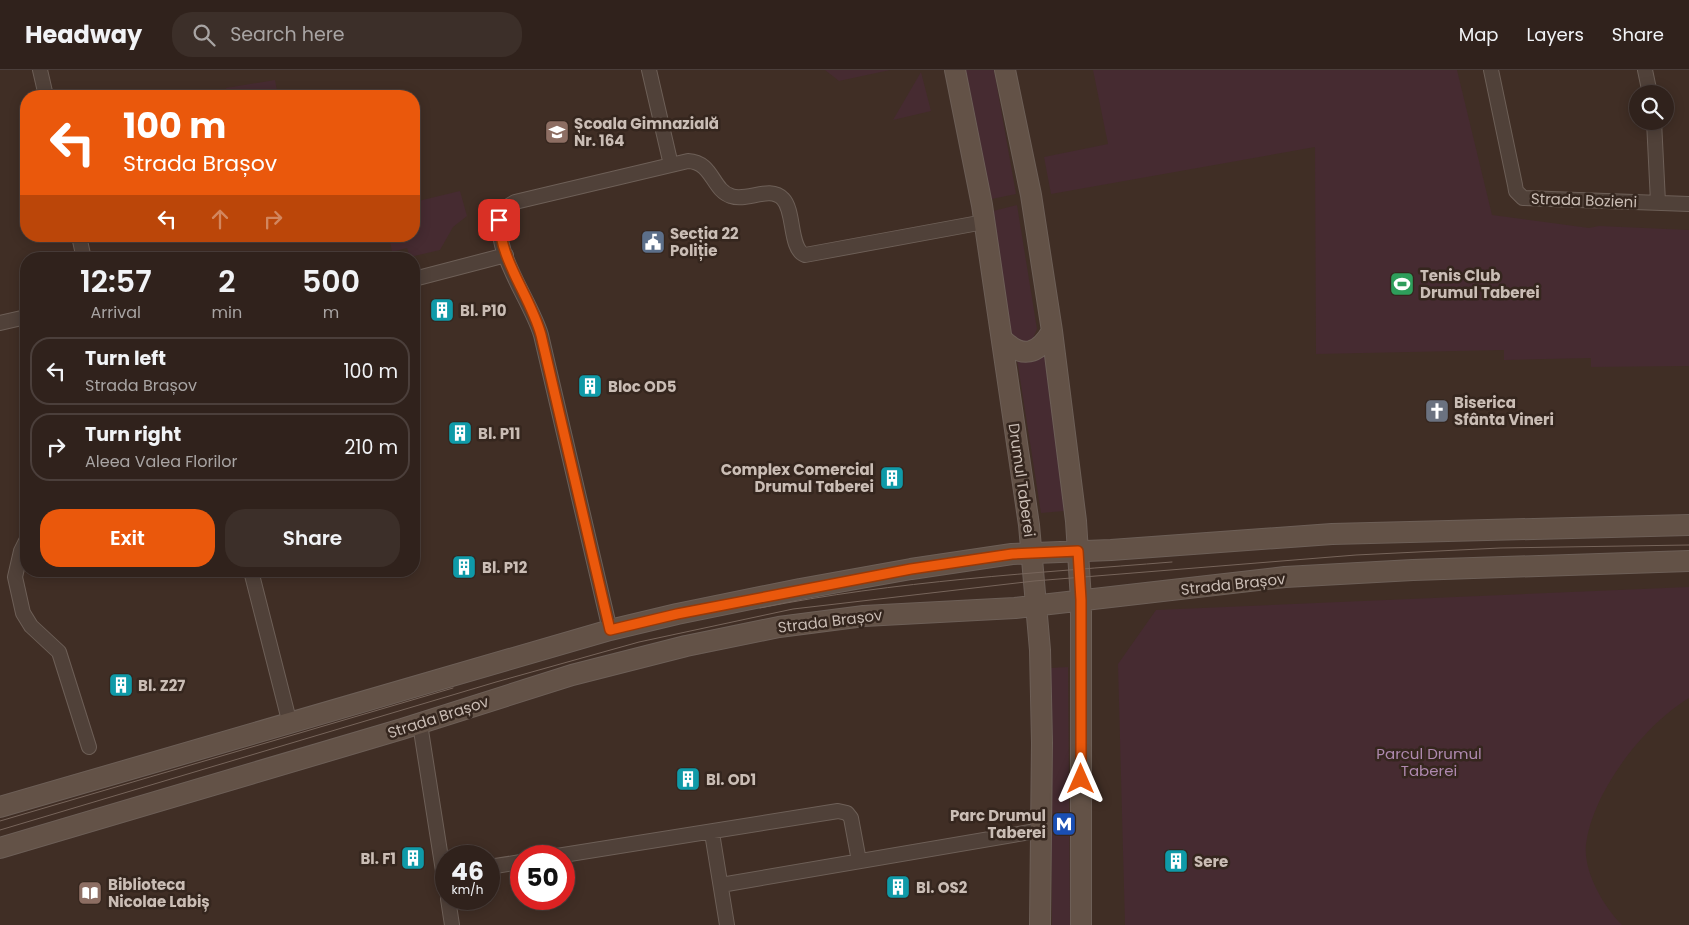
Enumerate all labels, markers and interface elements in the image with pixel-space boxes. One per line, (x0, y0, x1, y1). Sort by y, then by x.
search box (172, 12, 522, 57)
text: Headway (25, 18, 142, 51)
icon: search (190, 21, 218, 49)
text: Search here (230, 21, 345, 48)
text: Map (1459, 22, 1499, 47)
text: Layers (1527, 22, 1584, 47)
text: Share (1612, 22, 1664, 47)
map controls (1629, 85, 1674, 130)
button: search (1629, 85, 1674, 130)
text: 100 m (123, 101, 226, 150)
icon: left (40, 110, 105, 175)
place label: Școala Gimnazială Nr. 164 (574, 113, 719, 151)
school or university icon: Școala Gimnazială Nr. 164 (544, 119, 570, 145)
text: Strada Brașov (123, 148, 277, 179)
street label: Strada Bozieni (1531, 188, 1637, 212)
pin (478, 199, 520, 241)
icon: left (153, 205, 181, 233)
icon: ahead (206, 205, 234, 233)
icon: right (259, 205, 287, 233)
icon: arrive (485, 206, 513, 234)
place label: Secția 22 Poliție (670, 223, 739, 262)
public building icon: Secția 22 Poliție (640, 229, 666, 255)
text: 12:57 (80, 260, 152, 303)
text: 2 (218, 260, 235, 303)
text: 500 (302, 260, 360, 303)
place label: Tenis Club Drumul Taberei (1420, 265, 1540, 303)
sports icon: Tenis Club Drumul Taberei (1389, 271, 1415, 297)
building icon: Bl. P10 (429, 297, 455, 323)
place label: Bl. P10 (460, 300, 507, 321)
text: Arrival (91, 301, 141, 324)
text: min (211, 301, 242, 324)
text: m (323, 301, 339, 324)
text: Turn left (85, 345, 166, 372)
icon: left (42, 357, 70, 385)
text: 100 m (343, 358, 398, 385)
building icon: Bloc OD5 (577, 373, 603, 399)
text: Strada Brașov (85, 374, 197, 397)
place label: Bloc OD5 (608, 376, 677, 397)
place label: Biserica Sfânta Vineri (1454, 392, 1554, 430)
church icon: Biserica Sfânta Vineri (1424, 398, 1450, 424)
building icon: Bl. P11 (447, 420, 473, 446)
text: Turn right (85, 421, 181, 448)
street label: Drumul Taberei (1004, 422, 1040, 538)
place label: Bl. P11 (478, 423, 520, 444)
icon: right (42, 433, 70, 461)
text: 210 m (344, 434, 398, 461)
text: Aleea Valea Florilor (85, 450, 238, 473)
place label: Complex Comercial Drumul Taberei (721, 459, 874, 497)
building icon: Complex Comercial Drumul Taberei (879, 465, 905, 491)
button: Exit (40, 509, 215, 567)
button: Share (225, 509, 400, 567)
building icon: Bl. P12 (451, 554, 477, 580)
place label: Bl. P12 (482, 557, 528, 578)
street label: Strada Brașov (1180, 568, 1287, 600)
street label: Strada Brașov (777, 604, 884, 638)
building icon: Bl. Z27 (108, 672, 134, 698)
place label: Bl. Z27 (138, 675, 185, 696)
street label: Strada Brașov (385, 691, 492, 743)
park label: Parcul Drumul Taberei (1376, 743, 1482, 781)
position arrow (1054, 752, 1106, 804)
building icon: Bl. OD1 (675, 766, 701, 792)
place label: Bl. OD1 (706, 769, 756, 790)
place label: Parc Drumul Taberei (950, 805, 1046, 843)
metro station icon: Parc Drumul Taberei (1051, 811, 1077, 837)
building icon: Bl. F1 (400, 845, 426, 871)
speed limit sign: 50 (510, 845, 575, 910)
place label: Bl. F1 (360, 848, 396, 869)
building icon: Sere (1163, 848, 1189, 874)
place label: Sere (1194, 851, 1228, 872)
text: 46 (451, 854, 484, 889)
place label: Biblioteca Nicolae Labiș (108, 874, 210, 913)
building icon: Bl. OS2 (885, 874, 911, 900)
place label: Bl. OS2 (916, 877, 968, 898)
library icon: Biblioteca Nicolae Labiș (77, 880, 103, 906)
text: km/h (452, 881, 483, 898)

